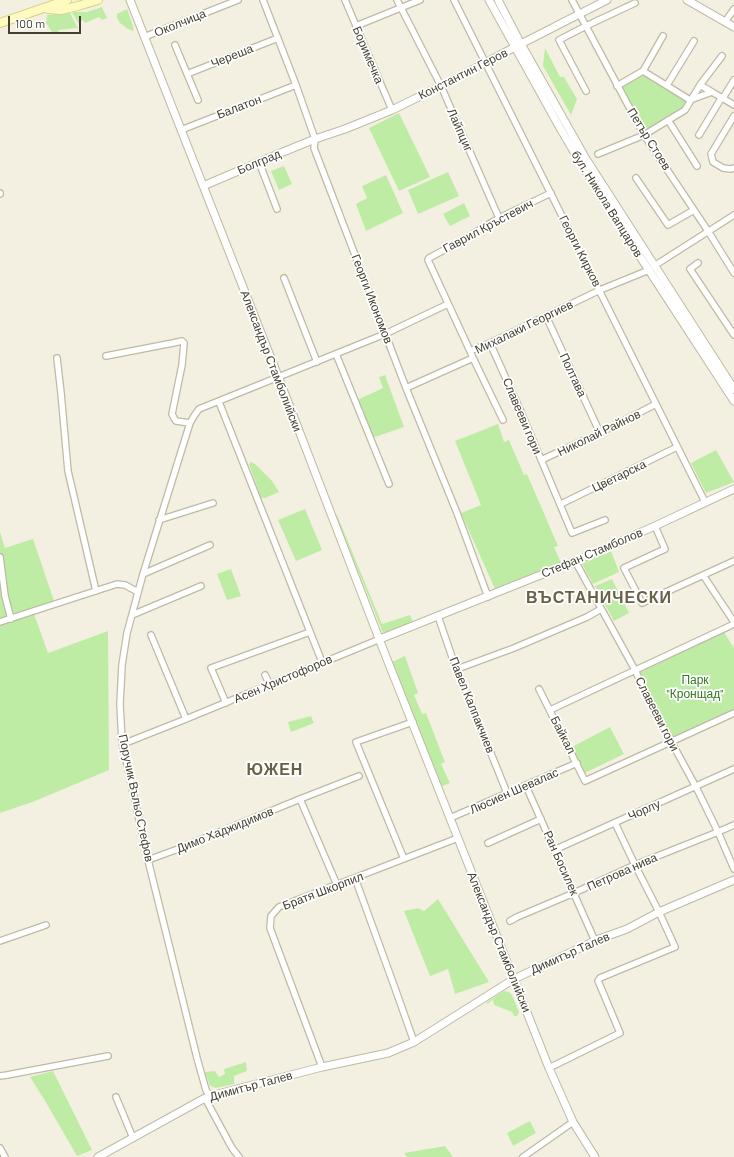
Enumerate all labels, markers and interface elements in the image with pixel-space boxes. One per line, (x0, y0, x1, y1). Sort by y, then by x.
street label: Околчица (152, 6, 208, 40)
scale bar (10, 8, 83, 34)
text: 100 m (15, 16, 45, 30)
street label: Боримечка (349, 24, 387, 86)
street label: Череша (209, 41, 255, 71)
street label: Константин Геров (416, 45, 510, 103)
street label: Балатон (215, 92, 263, 122)
street label: Петър Стоев (624, 105, 674, 173)
street label: Лайпциг (444, 106, 476, 154)
street label: Болград (235, 146, 283, 178)
street label: бул. Никола Вапцаров (568, 148, 646, 260)
street label: Гаврил Кръстевич (440, 196, 536, 256)
street label: Георги Кирков (556, 213, 604, 289)
street label: Георги Икономов (348, 252, 396, 346)
street label: Александър Стамболийски (237, 288, 305, 434)
street label: Михалаки Георгиев (473, 297, 575, 357)
street label: Полтава (557, 351, 589, 399)
street label: Славееви гори (499, 376, 545, 456)
street label: Николай Райнов (555, 407, 643, 459)
street label: Цветарска (590, 457, 648, 495)
street label: Стефан Стамболов (539, 525, 645, 581)
district label: ВЪСТАНИЧЕСКИ (526, 588, 672, 608)
street label: Асен Христофоров (232, 652, 334, 706)
street label: Павел Калпакчиев (446, 655, 498, 755)
park label: Парк "Кронщад" (667, 673, 723, 701)
street label: Славееви гори (632, 674, 682, 754)
street label: Байкал (547, 714, 579, 756)
street label: Поручик Въльо Стефов (115, 733, 157, 863)
district label: ЮЖЕН (247, 760, 303, 780)
street label: Люсиен Шевалас (467, 765, 561, 817)
street label: Чорлу (626, 797, 662, 823)
street label: Димо Хаджидимов (174, 804, 276, 856)
street label: Ран Босилек (540, 828, 582, 898)
street label: Петрова нива (585, 850, 659, 894)
street label: Братя Шкорпил (281, 869, 365, 913)
street label: Александър Стамболийски (464, 870, 534, 1014)
street label: Димитър Талев (528, 929, 612, 977)
street label: Димитър Талев (208, 1068, 294, 1104)

